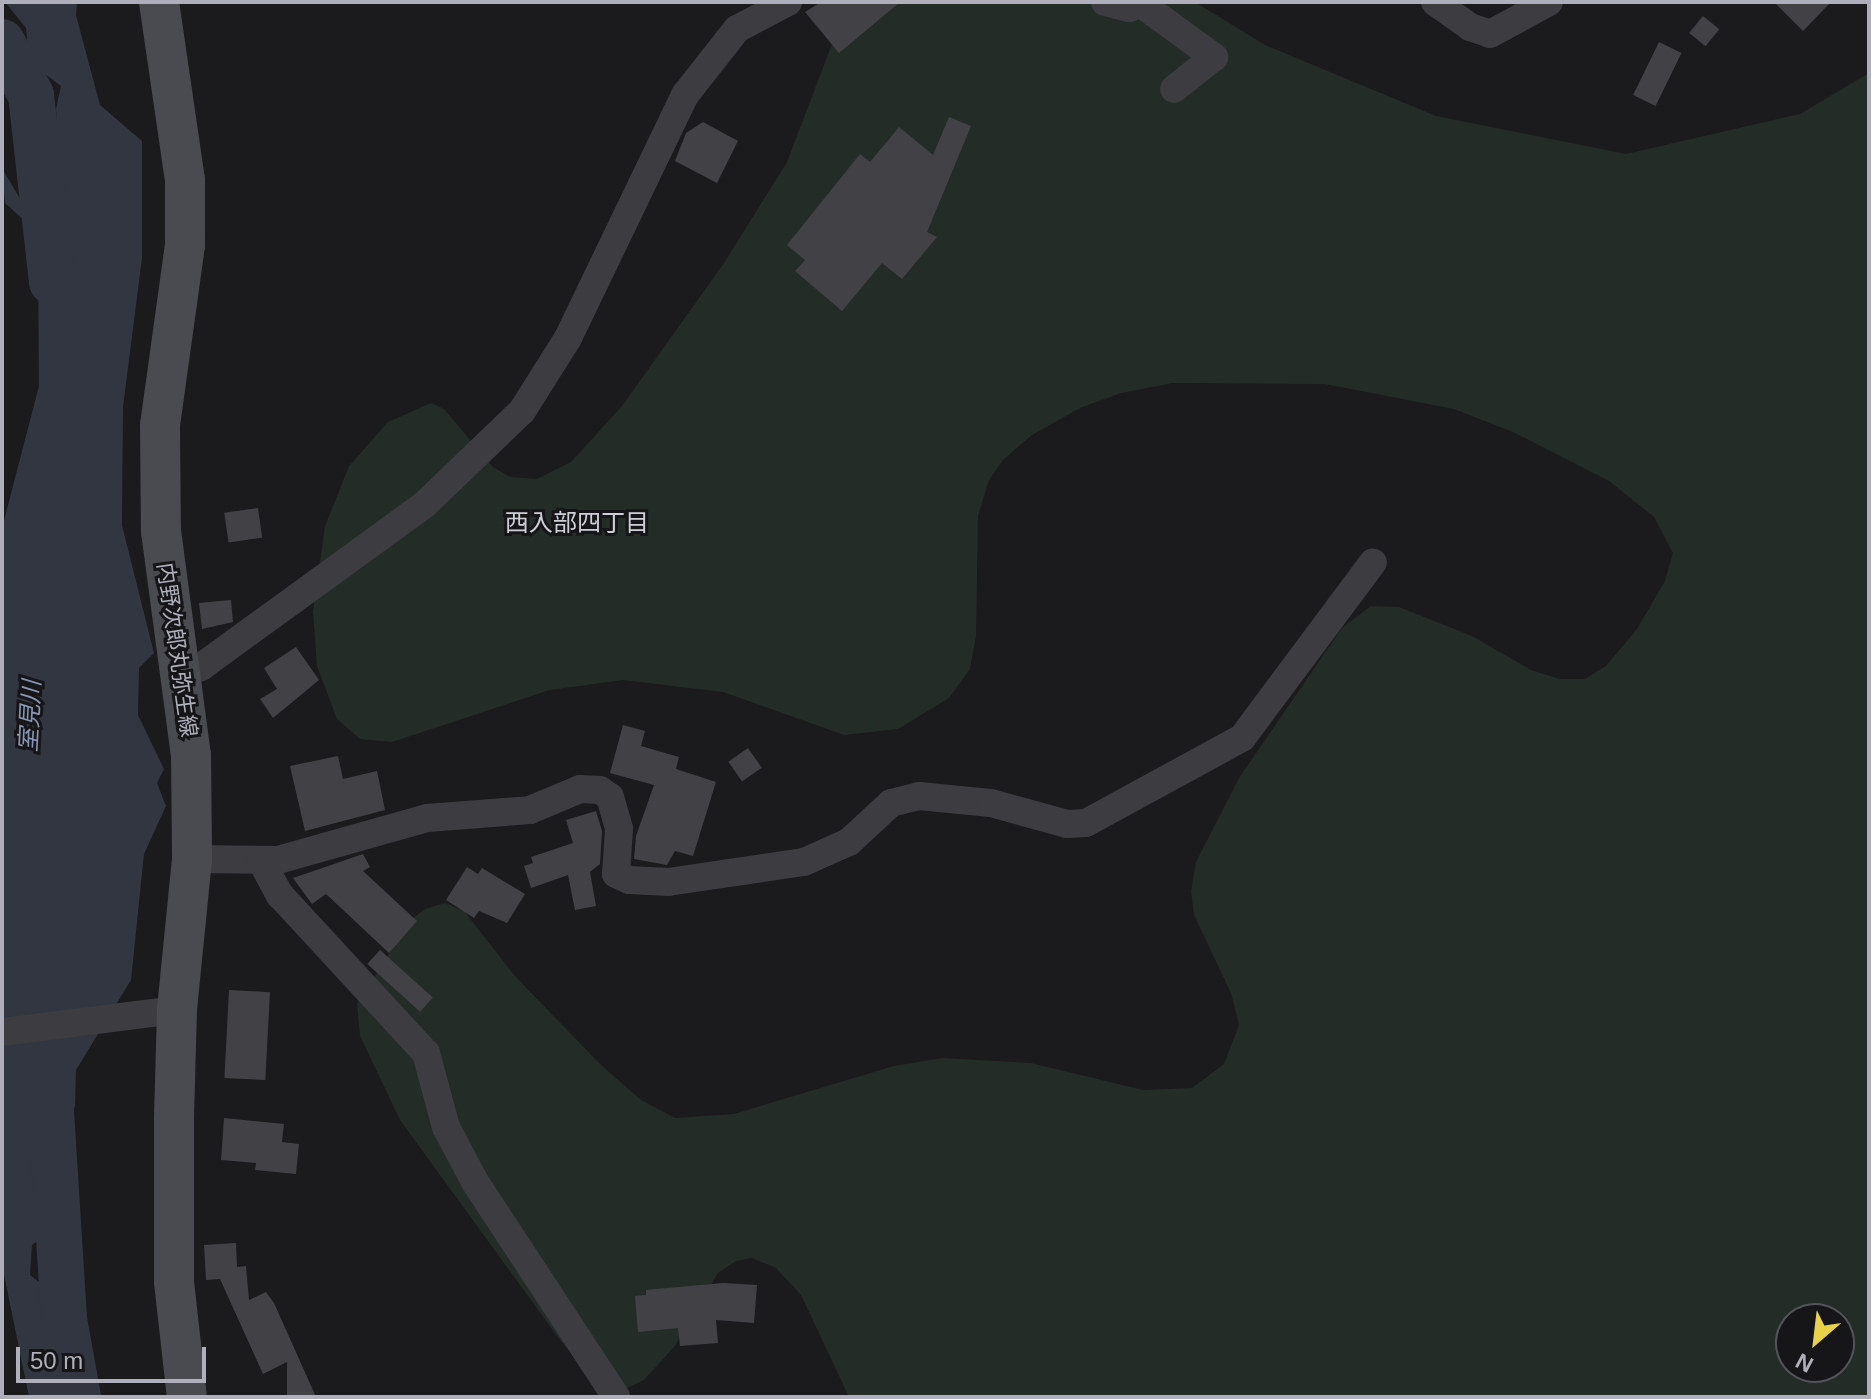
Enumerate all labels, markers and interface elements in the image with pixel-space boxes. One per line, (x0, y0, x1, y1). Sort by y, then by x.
district label: 西入部四丁目 (505, 509, 649, 537)
street label: 内野次郎丸弥生線 (152, 561, 202, 739)
water label: 室見川 (14, 679, 46, 753)
north arrow (1775, 1303, 1855, 1383)
scale bar (20, 1331, 210, 1381)
text: 50 m (30, 1347, 83, 1374)
text: N (1792, 1348, 1817, 1378)

